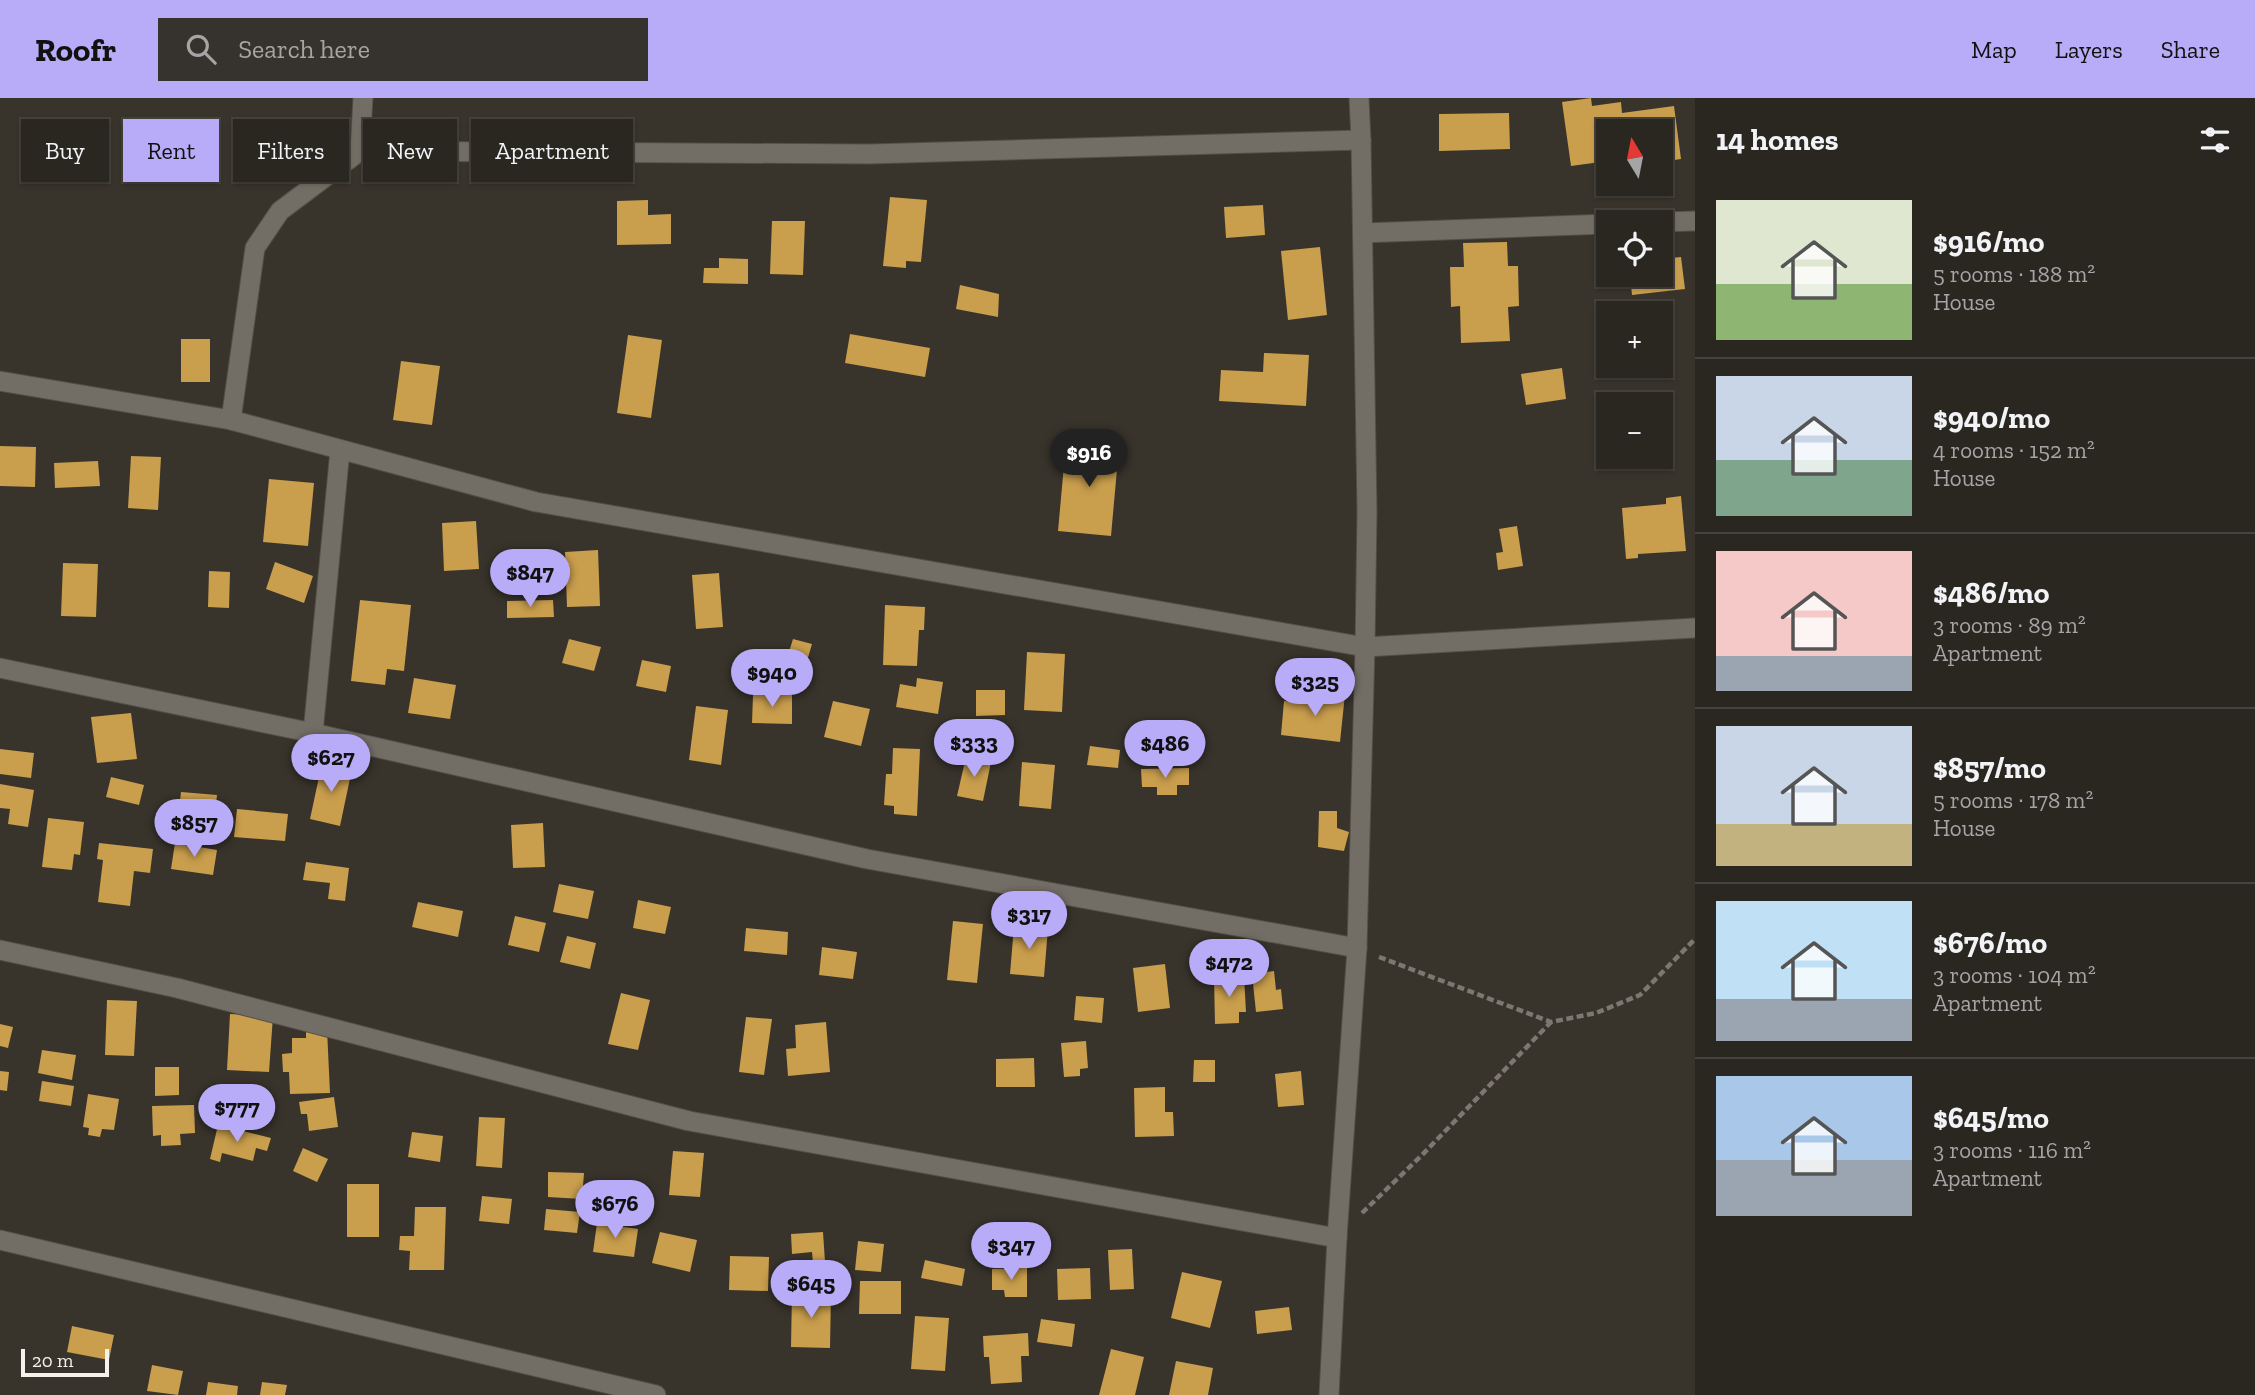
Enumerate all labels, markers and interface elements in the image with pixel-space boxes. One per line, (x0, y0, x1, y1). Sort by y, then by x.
search box (158, 18, 648, 81)
text: Roofr (35, 30, 116, 69)
icon: search (182, 30, 220, 68)
text: Search here (238, 33, 370, 65)
text: Map (1971, 35, 2017, 64)
text: Layers (2055, 35, 2123, 64)
text: Share (2161, 35, 2220, 64)
chip: Buy (21, 119, 109, 182)
chip: Rent (123, 119, 219, 182)
chip: Filters (233, 119, 349, 182)
chip: New (363, 119, 457, 182)
chip: Apartment (471, 119, 633, 182)
north arrow (1596, 119, 1673, 196)
map controls (1596, 119, 1673, 469)
icon: filters (2196, 121, 2234, 159)
text: 14 homes (1716, 122, 1839, 158)
button: locate (1596, 210, 1673, 287)
text: $916/mo (1933, 224, 2044, 260)
icon: home (1772, 228, 1856, 312)
text: 5 rooms · 188 m² (1933, 260, 2095, 288)
text: House (1933, 288, 1995, 316)
button: + (1596, 301, 1673, 378)
button: − (1596, 392, 1673, 469)
text: $940/mo (1933, 400, 2050, 436)
icon: home (1772, 404, 1856, 488)
pin: $916 (1048, 430, 1130, 489)
text: 4 rooms · 152 m² (1933, 436, 2095, 464)
text: $916 (1066, 438, 1112, 466)
text: House (1933, 464, 1995, 492)
pin: $847 (489, 550, 571, 609)
text: $847 (506, 558, 554, 586)
text: $486/mo (1933, 575, 2050, 611)
icon: home (1772, 579, 1856, 663)
text: 3 rooms · 89 m² (1933, 611, 2086, 639)
text: Apartment (1933, 639, 2042, 667)
pin: $940 (731, 650, 813, 709)
text: $940 (747, 658, 797, 686)
pin: $325 (1274, 658, 1356, 718)
text: $325 (1291, 667, 1339, 695)
pin: $333 (933, 720, 1015, 779)
pin: $486 (1124, 720, 1206, 780)
text: $333 (950, 728, 998, 756)
text: $486 (1140, 729, 1190, 757)
pin: $627 (290, 734, 372, 794)
text: $627 (307, 743, 355, 771)
text: $857/mo (1933, 750, 2046, 786)
icon: home (1772, 754, 1856, 838)
text: 5 rooms · 178 m² (1933, 786, 2093, 814)
pin: $857 (153, 800, 235, 859)
text: $857 (170, 808, 218, 836)
text: House (1933, 814, 1995, 842)
pin: $317 (988, 892, 1070, 951)
text: $317 (1007, 900, 1051, 928)
text: $676/mo (1933, 925, 2047, 961)
icon: home (1772, 929, 1856, 1013)
pin: $472 (1188, 940, 1270, 999)
text: $472 (1205, 948, 1253, 976)
text: 3 rooms · 104 m² (1933, 961, 2096, 989)
text: Apartment (1933, 989, 2042, 1017)
pin: $777 (196, 1084, 278, 1144)
text: $777 (214, 1093, 260, 1121)
text: $645/mo (1933, 1100, 2049, 1136)
icon: home (1772, 1104, 1856, 1188)
text: 3 rooms · 116 m² (1933, 1136, 2091, 1164)
text: Apartment (1933, 1164, 2042, 1192)
pin: $676 (574, 1180, 656, 1240)
text: $676 (591, 1189, 639, 1217)
pin: $347 (970, 1222, 1052, 1282)
text: $347 (987, 1231, 1035, 1259)
pin: $645 (770, 1260, 852, 1320)
text: $645 (787, 1269, 835, 1297)
scale bar (21, 1346, 108, 1378)
text: 20 m (32, 1349, 73, 1372)

